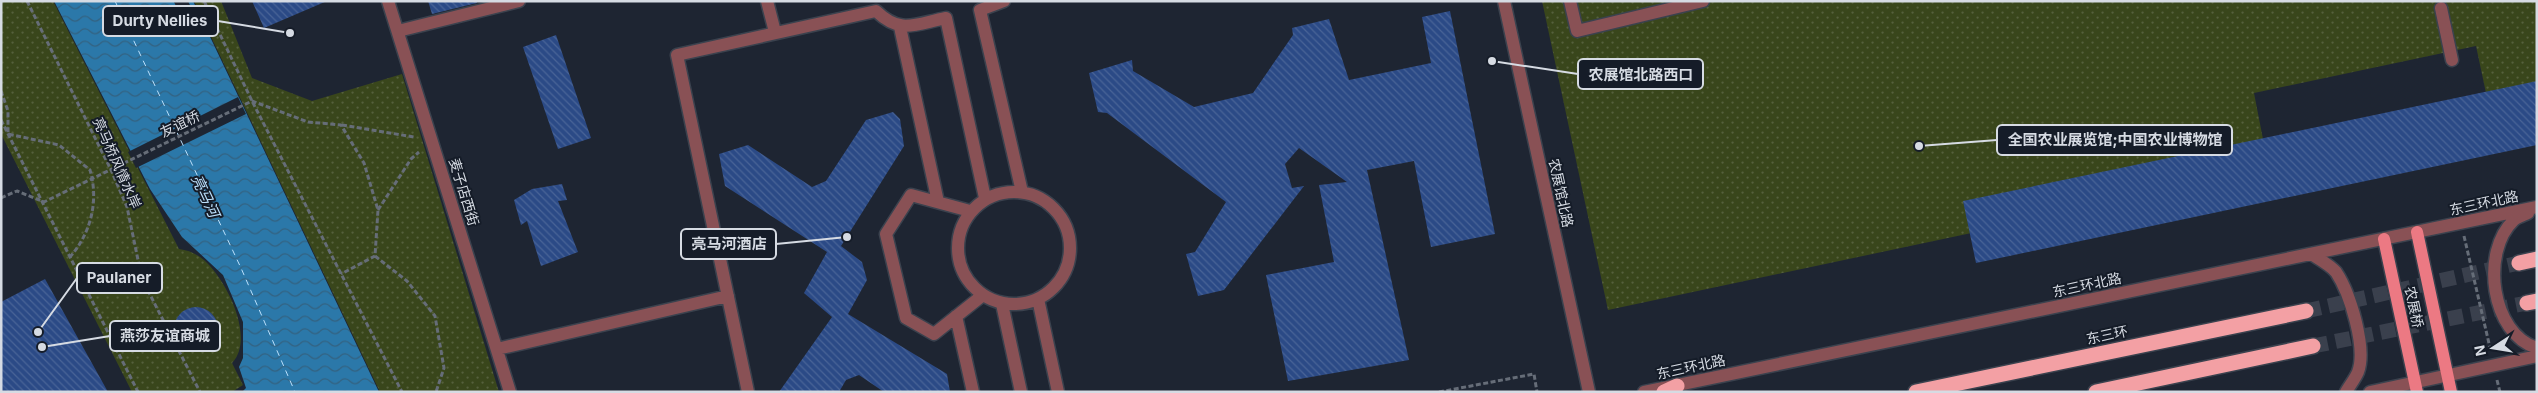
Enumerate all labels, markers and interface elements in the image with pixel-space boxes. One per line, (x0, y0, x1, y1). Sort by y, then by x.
callout: Durty Nellies (103, 6, 218, 36)
text: Durty Nellies (113, 11, 207, 30)
callout: 农展馆北路西口 (1578, 59, 1703, 89)
text: 农展馆北路西口 (1588, 65, 1694, 84)
street label: 友谊桥 (157, 107, 202, 140)
street label: 亮马桥风情水岸 (90, 115, 145, 211)
callout: 全国农业展览馆;中国农业博物馆 (1997, 125, 2232, 155)
text: 全国农业展览馆;中国农业博物馆 (2007, 130, 2223, 149)
street label: 麦子店西街 (446, 156, 483, 228)
street label: 农展馆北路 (1546, 157, 1577, 229)
water label: 亮马河 (187, 171, 225, 223)
street label: 东三环北路 (2448, 187, 2520, 218)
callout: 亮马河酒店 (681, 229, 776, 259)
text: 亮马河酒店 (691, 234, 767, 253)
callout: Paulaner (77, 263, 162, 293)
text: Paulaner (87, 268, 151, 287)
street label: 东三环北路 (2051, 269, 2123, 300)
street label: 农展桥 (2402, 285, 2427, 329)
callout: 燕莎友谊商城 (110, 321, 220, 351)
street label: 东三环 (2085, 322, 2129, 347)
north arrow (2468, 323, 2518, 373)
text: 燕莎友谊商城 (120, 326, 210, 345)
text: N (2470, 344, 2489, 358)
street label: 东三环北路 (1655, 351, 1727, 382)

